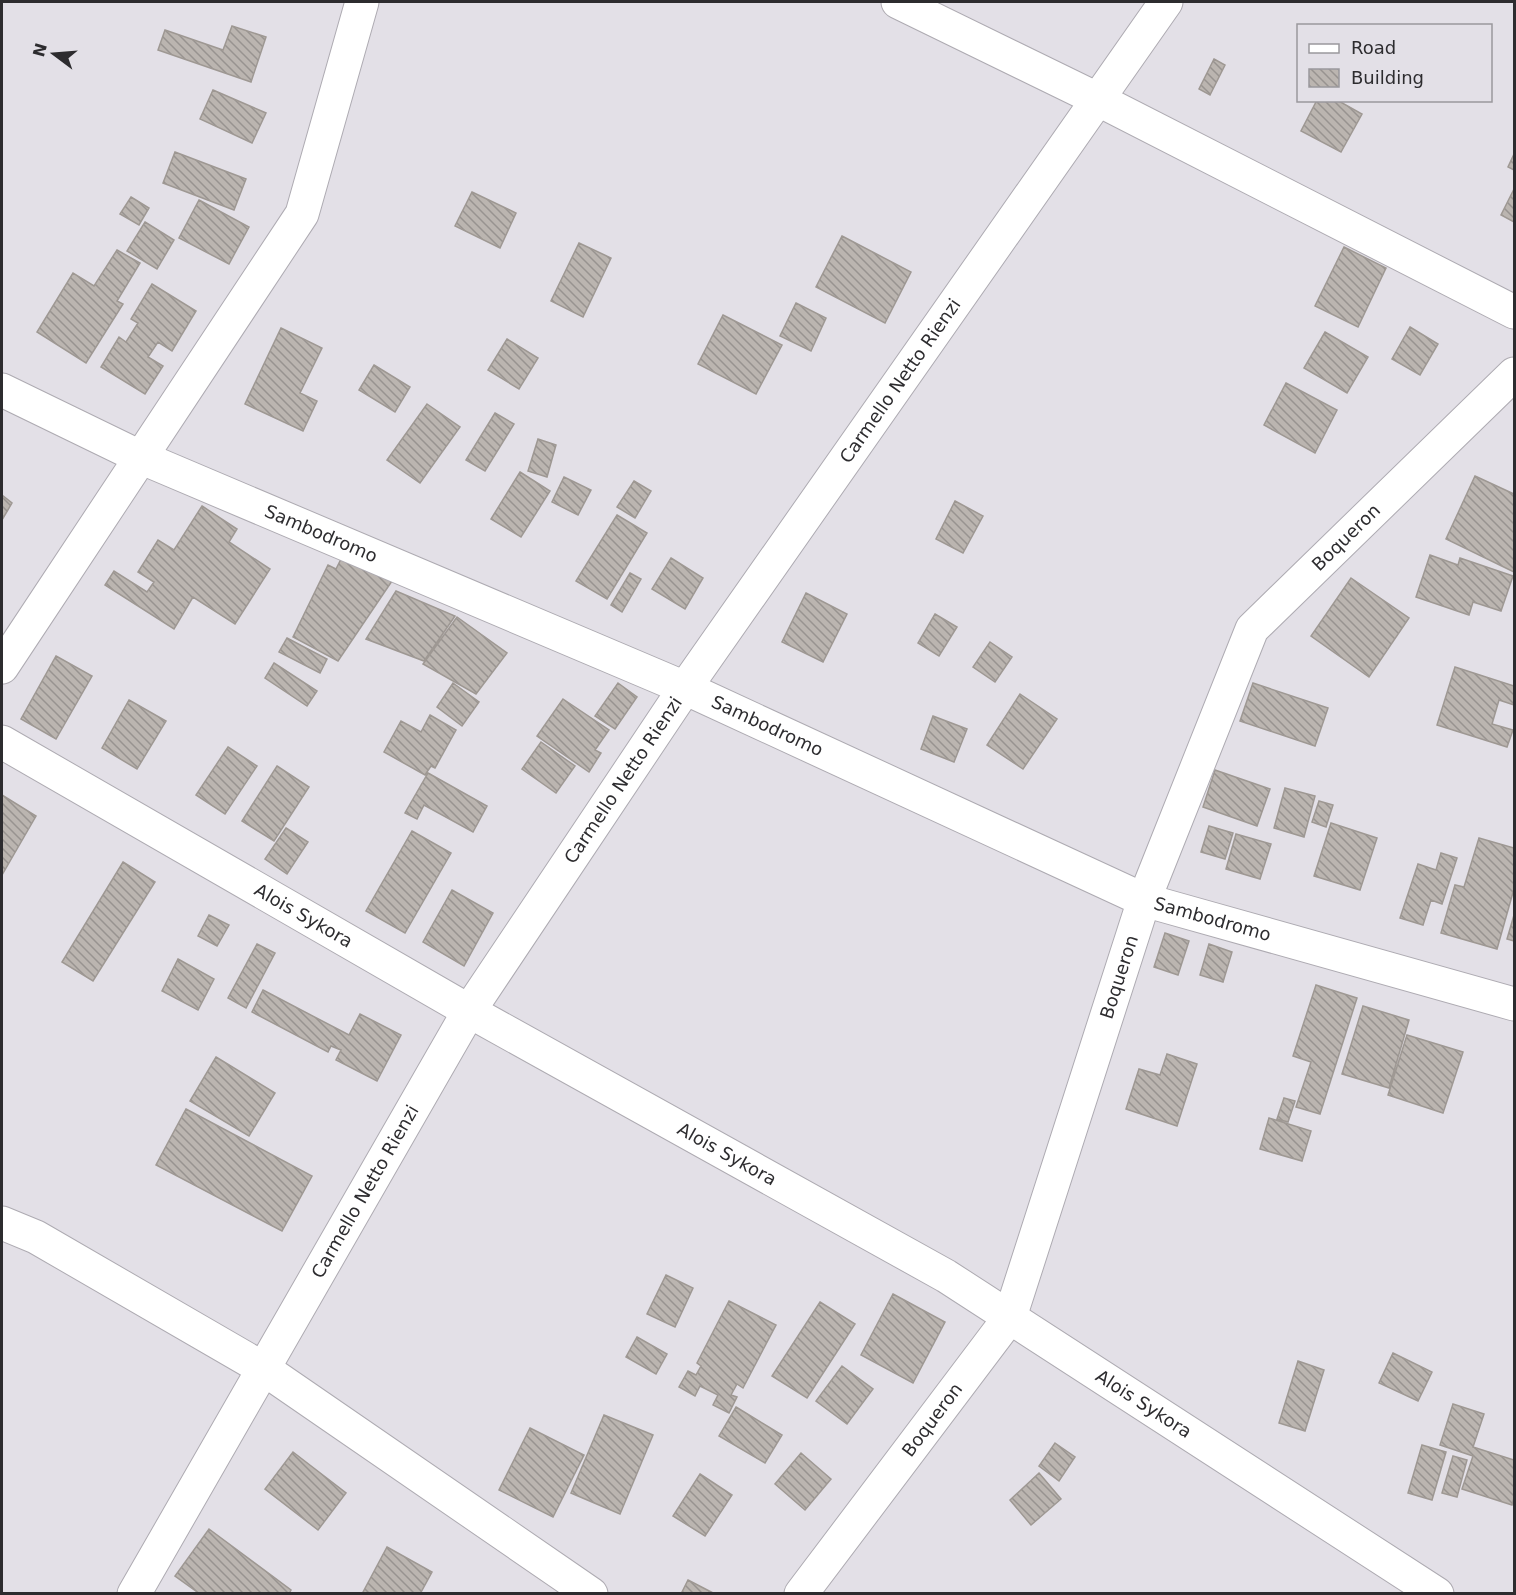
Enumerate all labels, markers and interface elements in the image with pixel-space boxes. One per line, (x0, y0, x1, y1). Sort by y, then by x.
north arrow (24, 24, 84, 84)
legend (1297, 24, 1492, 102)
text: Road (1351, 37, 1396, 58)
text: N (29, 41, 51, 59)
text: Building (1351, 67, 1424, 88)
street label: Carmello Netto Rienzi (835, 294, 965, 467)
street label: Boqueron (1307, 499, 1384, 575)
street label: Sambodromo (262, 500, 381, 566)
street label: Sambodromo (708, 691, 827, 760)
street label: Carmello Netto Rienzi (560, 693, 686, 867)
street label: Alois Sykora (251, 879, 357, 952)
street label: Sambodromo (1152, 892, 1273, 945)
street label: Boqueron (1095, 932, 1142, 1021)
street label: Carmello Netto Rienzi (307, 1101, 423, 1282)
street label: Alois Sykora (674, 1118, 780, 1190)
street label: Alois Sykora (1092, 1365, 1196, 1442)
street label: Boqueron (897, 1379, 966, 1461)

